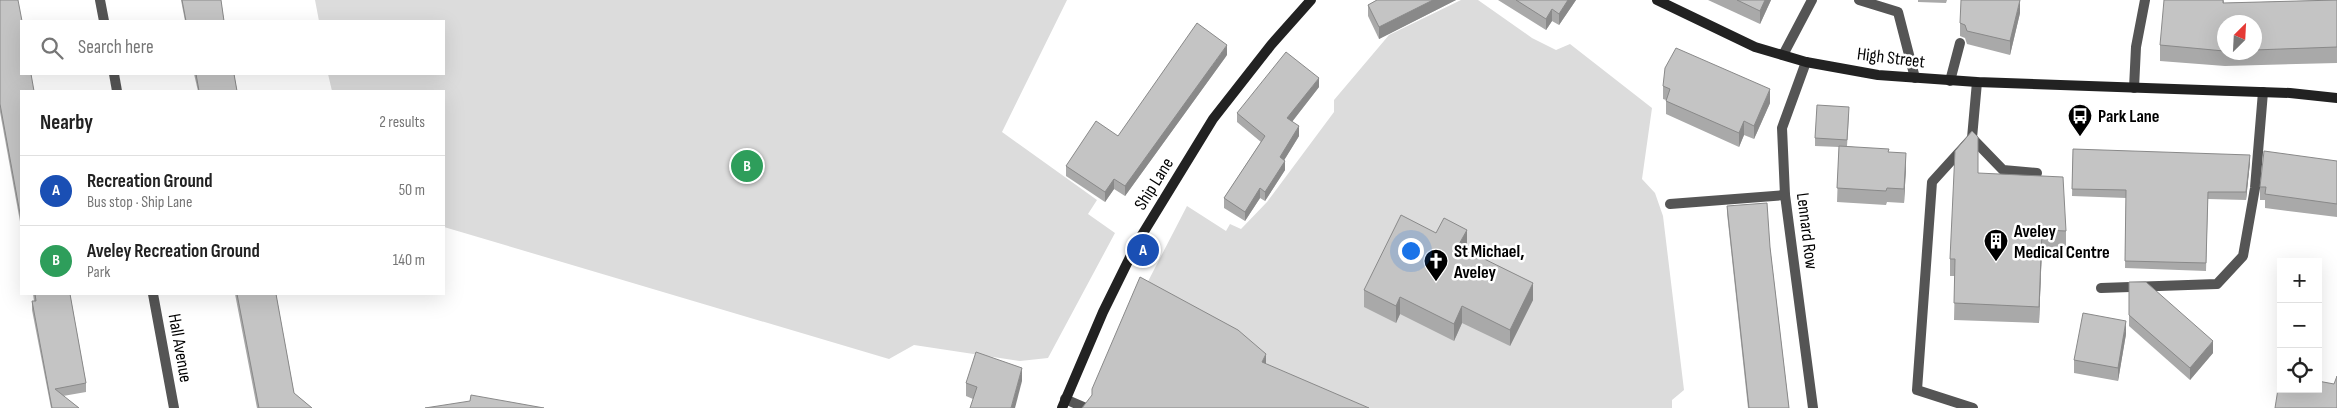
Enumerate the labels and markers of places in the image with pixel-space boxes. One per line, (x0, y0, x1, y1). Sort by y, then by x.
bus stop icon: Park Lane (2067, 103, 2093, 137)
place label: Park Lane (2098, 106, 2160, 127)
pin: B (731, 147, 763, 185)
place label: Aveley Medical Centre (2013, 221, 2110, 263)
building icon: Aveley Medical Centre (1983, 228, 2009, 262)
pin: A (1127, 231, 1159, 269)
place label: St Michael, Aveley (1453, 241, 1524, 283)
church icon: St Michael, Aveley (1423, 248, 1449, 282)

